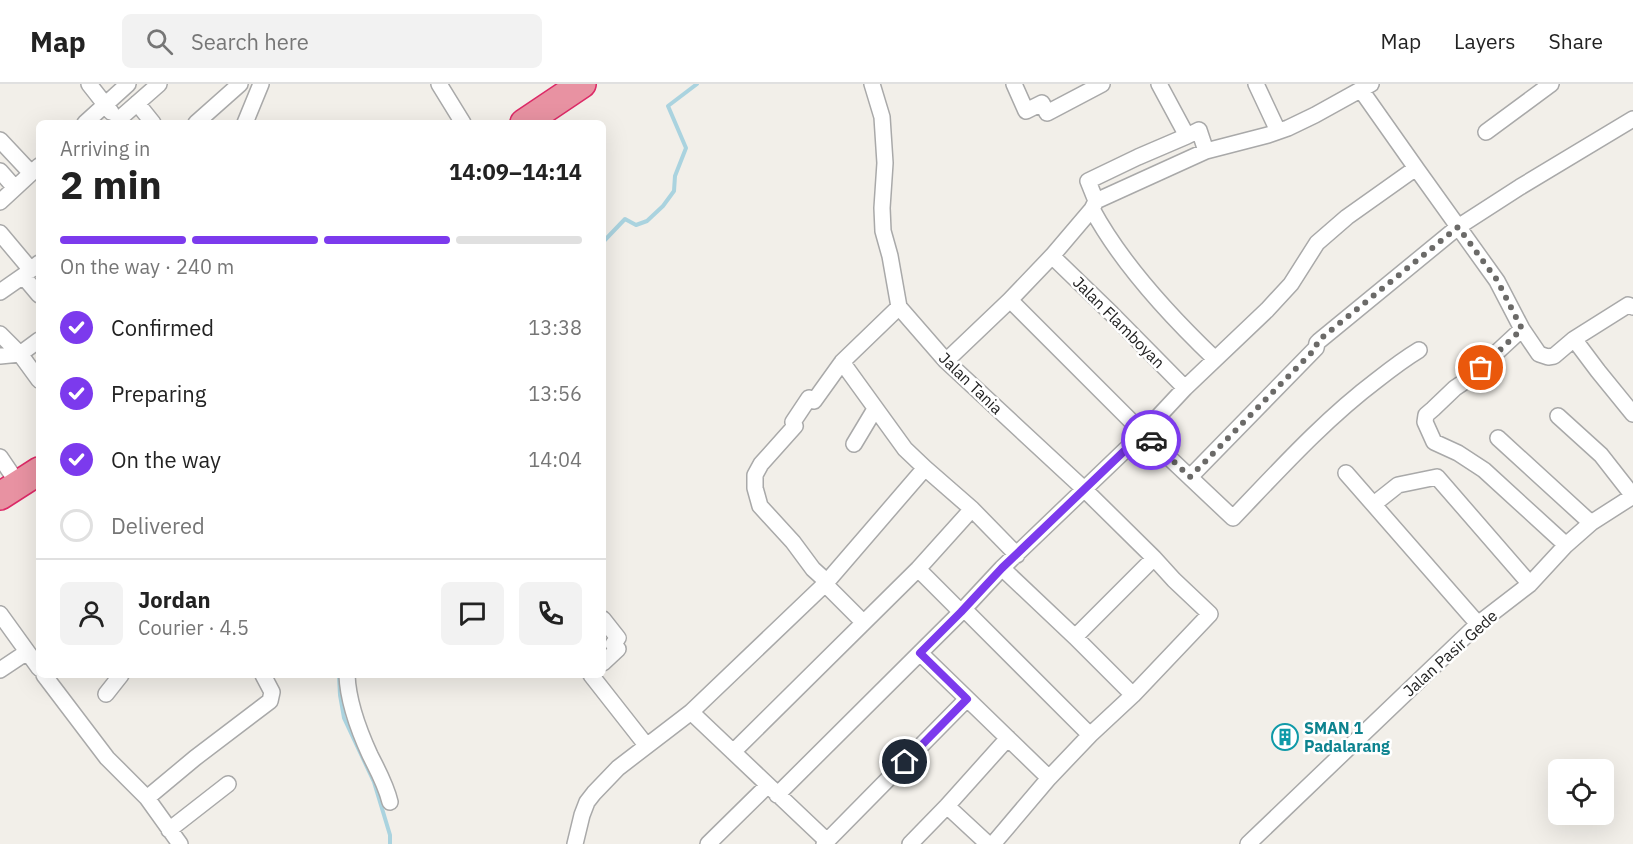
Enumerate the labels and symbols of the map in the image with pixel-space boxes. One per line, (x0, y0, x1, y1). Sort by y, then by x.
street label: Jalan Flamboyan (1069, 272, 1169, 372)
pin (1455, 342, 1506, 393)
street label: Jalan Tania (935, 348, 1007, 419)
courier (1121, 410, 1181, 470)
street label: Jalan Pasir Gede (1399, 605, 1501, 701)
place label: SMAN 1 Padalarang (1304, 718, 1390, 756)
building icon: SMAN 1 Padalarang (1270, 722, 1300, 752)
pin (879, 736, 930, 787)

